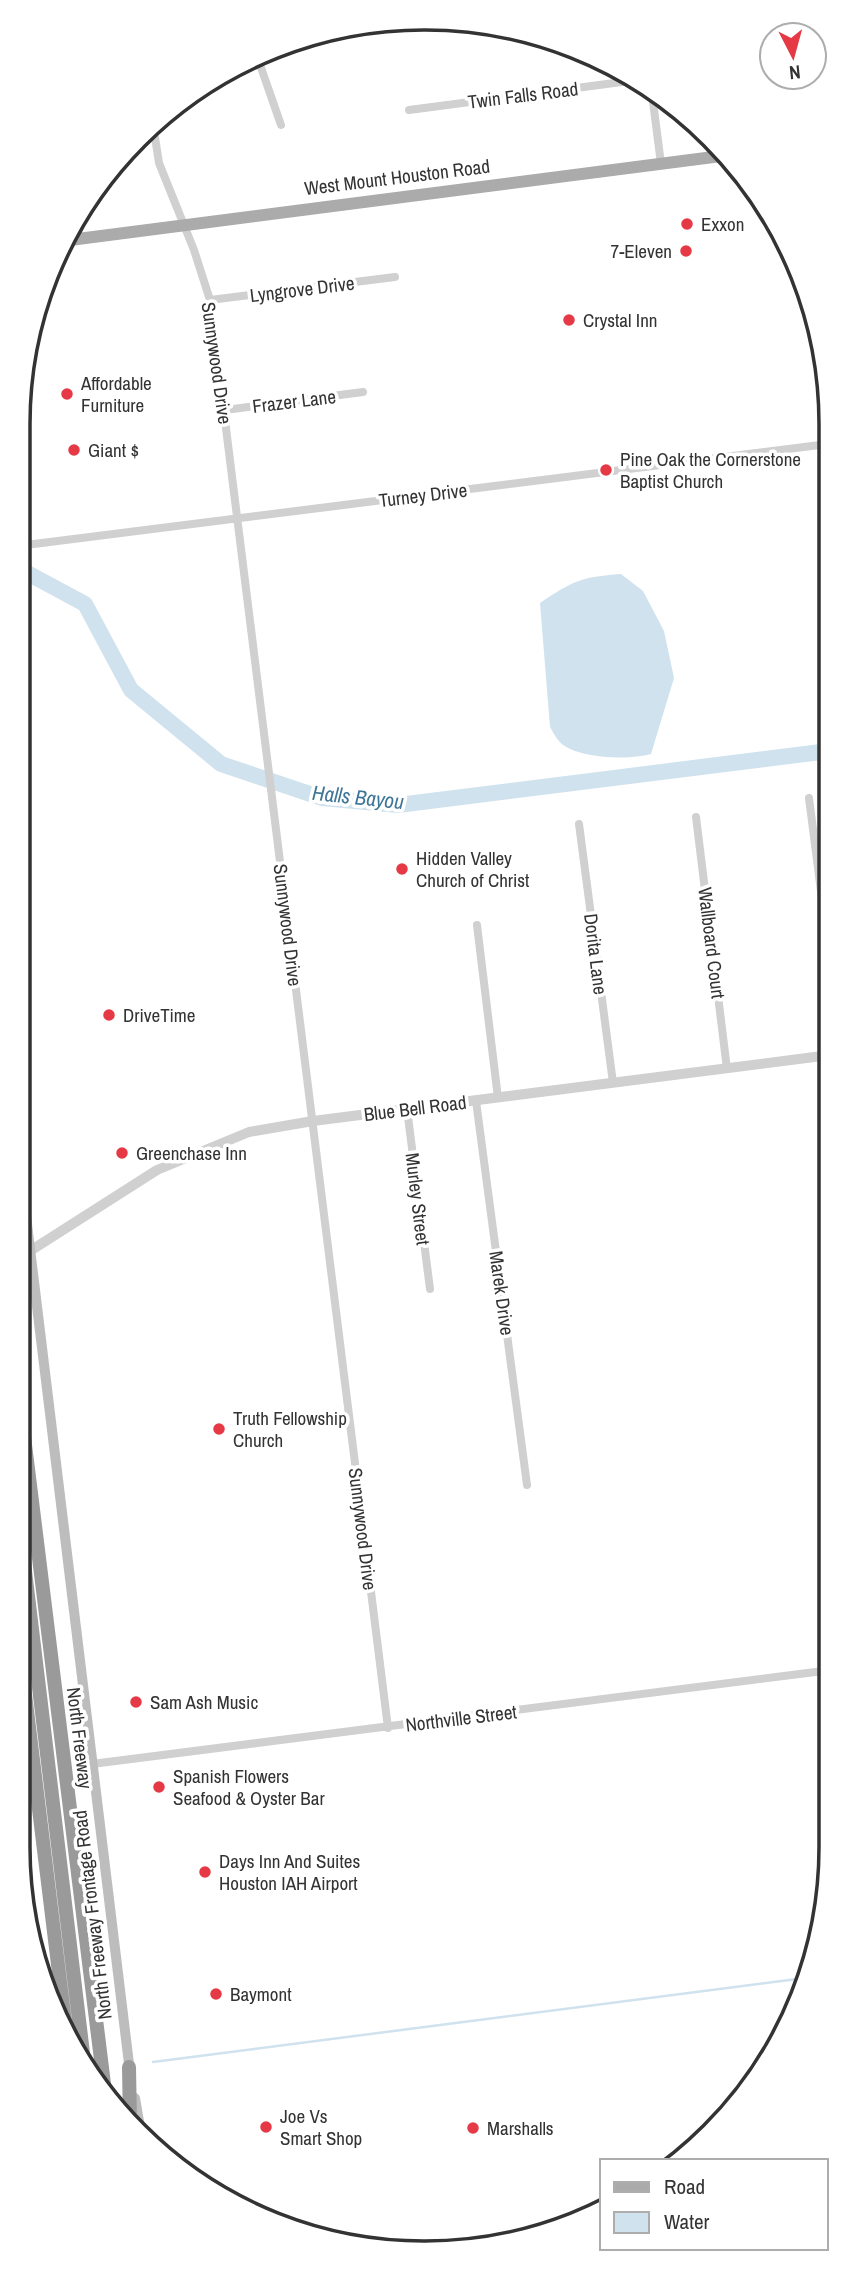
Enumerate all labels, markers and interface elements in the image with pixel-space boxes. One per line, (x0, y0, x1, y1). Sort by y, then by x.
north arrow (758, 21, 828, 91)
text: N (788, 59, 802, 86)
street label: Twin Falls Road (466, 75, 580, 115)
street label: West Mount Houston Road (303, 153, 491, 201)
place label: Exxon (701, 211, 744, 237)
marker: Exxon (679, 216, 695, 232)
place label: 7-Eleven (611, 238, 672, 264)
marker: 7-Eleven (678, 243, 694, 259)
street label: Lyngrove Drive (248, 270, 356, 308)
street label: Sunnywood Drive (196, 300, 238, 426)
place label: Crystal Inn (583, 307, 657, 333)
marker: Crystal Inn (561, 312, 577, 328)
place label: Affordable Furniture (80, 370, 152, 418)
street label: Frazer Lane (251, 383, 337, 419)
marker: Affordable Furniture (59, 386, 75, 402)
place label: Giant $ (88, 437, 139, 463)
marker: Giant $ (66, 442, 82, 458)
place label: Pine Oak the Cornerstone Baptist Church (620, 446, 801, 494)
marker: Pine Oak the Cornerstone Baptist Church (598, 462, 614, 478)
street label: Turney Drive (377, 477, 469, 513)
water label: Halls Bayou (311, 778, 406, 816)
place label: Hidden Valley Church of Christ (416, 845, 530, 893)
marker: Hidden Valley Church of Christ (394, 861, 410, 877)
street label: Sunnywood Drive (268, 862, 308, 988)
street label: Wallboard Court (692, 886, 732, 1001)
street label: Dorita Lane (578, 912, 614, 996)
place label: DriveTime (123, 1002, 195, 1028)
marker: DriveTime (101, 1007, 117, 1023)
street label: Blue Bell Road (362, 1089, 468, 1127)
place label: Greenchase Inn (136, 1140, 247, 1166)
marker: Greenchase Inn (114, 1145, 130, 1161)
street label: Murley Street (399, 1151, 437, 1247)
street label: Marek Drive (483, 1249, 521, 1337)
place label: Truth Fellowship Church (233, 1405, 347, 1453)
marker: Truth Fellowship Church (211, 1421, 227, 1437)
street label: Sunnywood Drive (343, 1466, 383, 1592)
street label: North Freeway (61, 1686, 99, 1790)
place label: Sam Ash Music (150, 1689, 258, 1715)
marker: Sam Ash Music (128, 1694, 144, 1710)
street label: Northville Street (404, 1698, 519, 1738)
place label: Spanish Flowers Seafood & Oyster Bar (173, 1763, 325, 1811)
marker: Spanish Flowers Seafood & Oyster Bar (151, 1779, 167, 1795)
street label: North Freeway Frontage Road (66, 1809, 118, 2021)
place label: Days Inn And Suites Houston IAH Airport (219, 1848, 360, 1896)
marker: Days Inn And Suites Houston IAH Airport (197, 1864, 213, 1880)
place label: Baymont (230, 1981, 292, 2007)
marker: Baymont (208, 1986, 224, 2002)
place label: Joe Vs Smart Shop (280, 2103, 362, 2151)
place label: Marshalls (487, 2115, 554, 2141)
marker: Joe Vs Smart Shop (258, 2119, 274, 2135)
marker: Marshalls (465, 2120, 481, 2136)
legend (600, 2159, 828, 2250)
text: Road (664, 2172, 705, 2201)
text: Water (664, 2207, 710, 2236)

